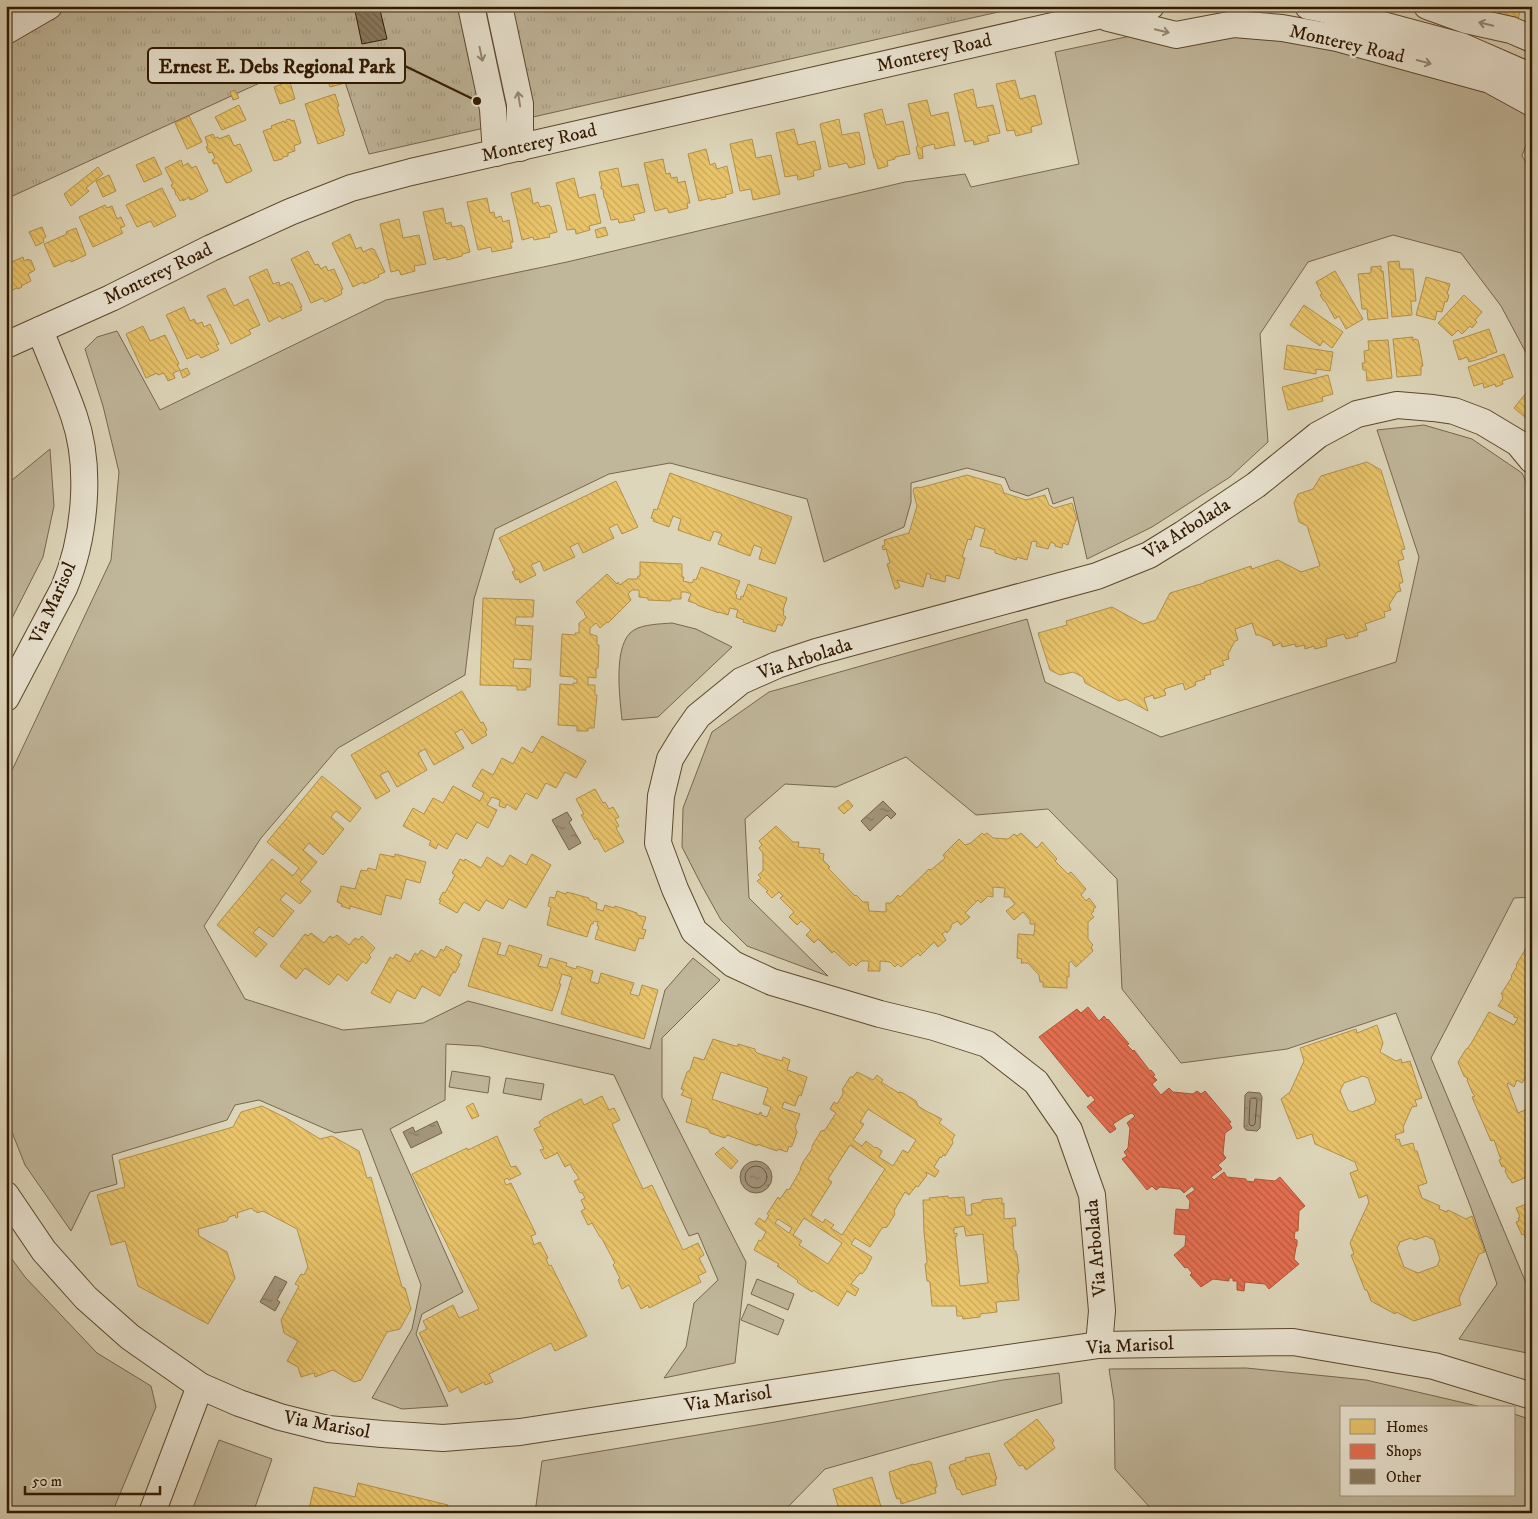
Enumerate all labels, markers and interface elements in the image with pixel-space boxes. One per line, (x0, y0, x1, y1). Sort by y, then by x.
one-way arrow (1478, 19, 1494, 28)
street label: Monterey Road (1287, 20, 1407, 69)
one-way arrow (1153, 27, 1169, 36)
street label: Monterey Road (874, 28, 994, 77)
one-way arrow (477, 46, 487, 62)
callout: Ernest E. Debs Regional Park (148, 48, 405, 83)
text: Ernest E. Debs Regional Park (158, 55, 397, 80)
one-way arrow (1415, 58, 1431, 67)
one-way arrow (514, 92, 524, 108)
street label: Monterey Road (479, 118, 599, 167)
street label: Monterey Road (100, 238, 216, 310)
street label: Via Arbolada (1139, 493, 1234, 565)
street label: Via Marisol (24, 558, 81, 649)
street label: Via Arbolada (754, 633, 855, 685)
street label: Via Arbolada (1080, 1198, 1112, 1299)
street label: Via Marisol (1085, 1332, 1175, 1360)
street label: Via Marisol (682, 1381, 773, 1417)
street label: Via Marisol (281, 1406, 372, 1444)
legend (1340, 1406, 1516, 1496)
text: Homes (1386, 1418, 1428, 1437)
text: Shops (1386, 1442, 1422, 1461)
scale bar (25, 1464, 160, 1496)
text: Other (1386, 1468, 1421, 1487)
text: 50 m (32, 1472, 62, 1491)

